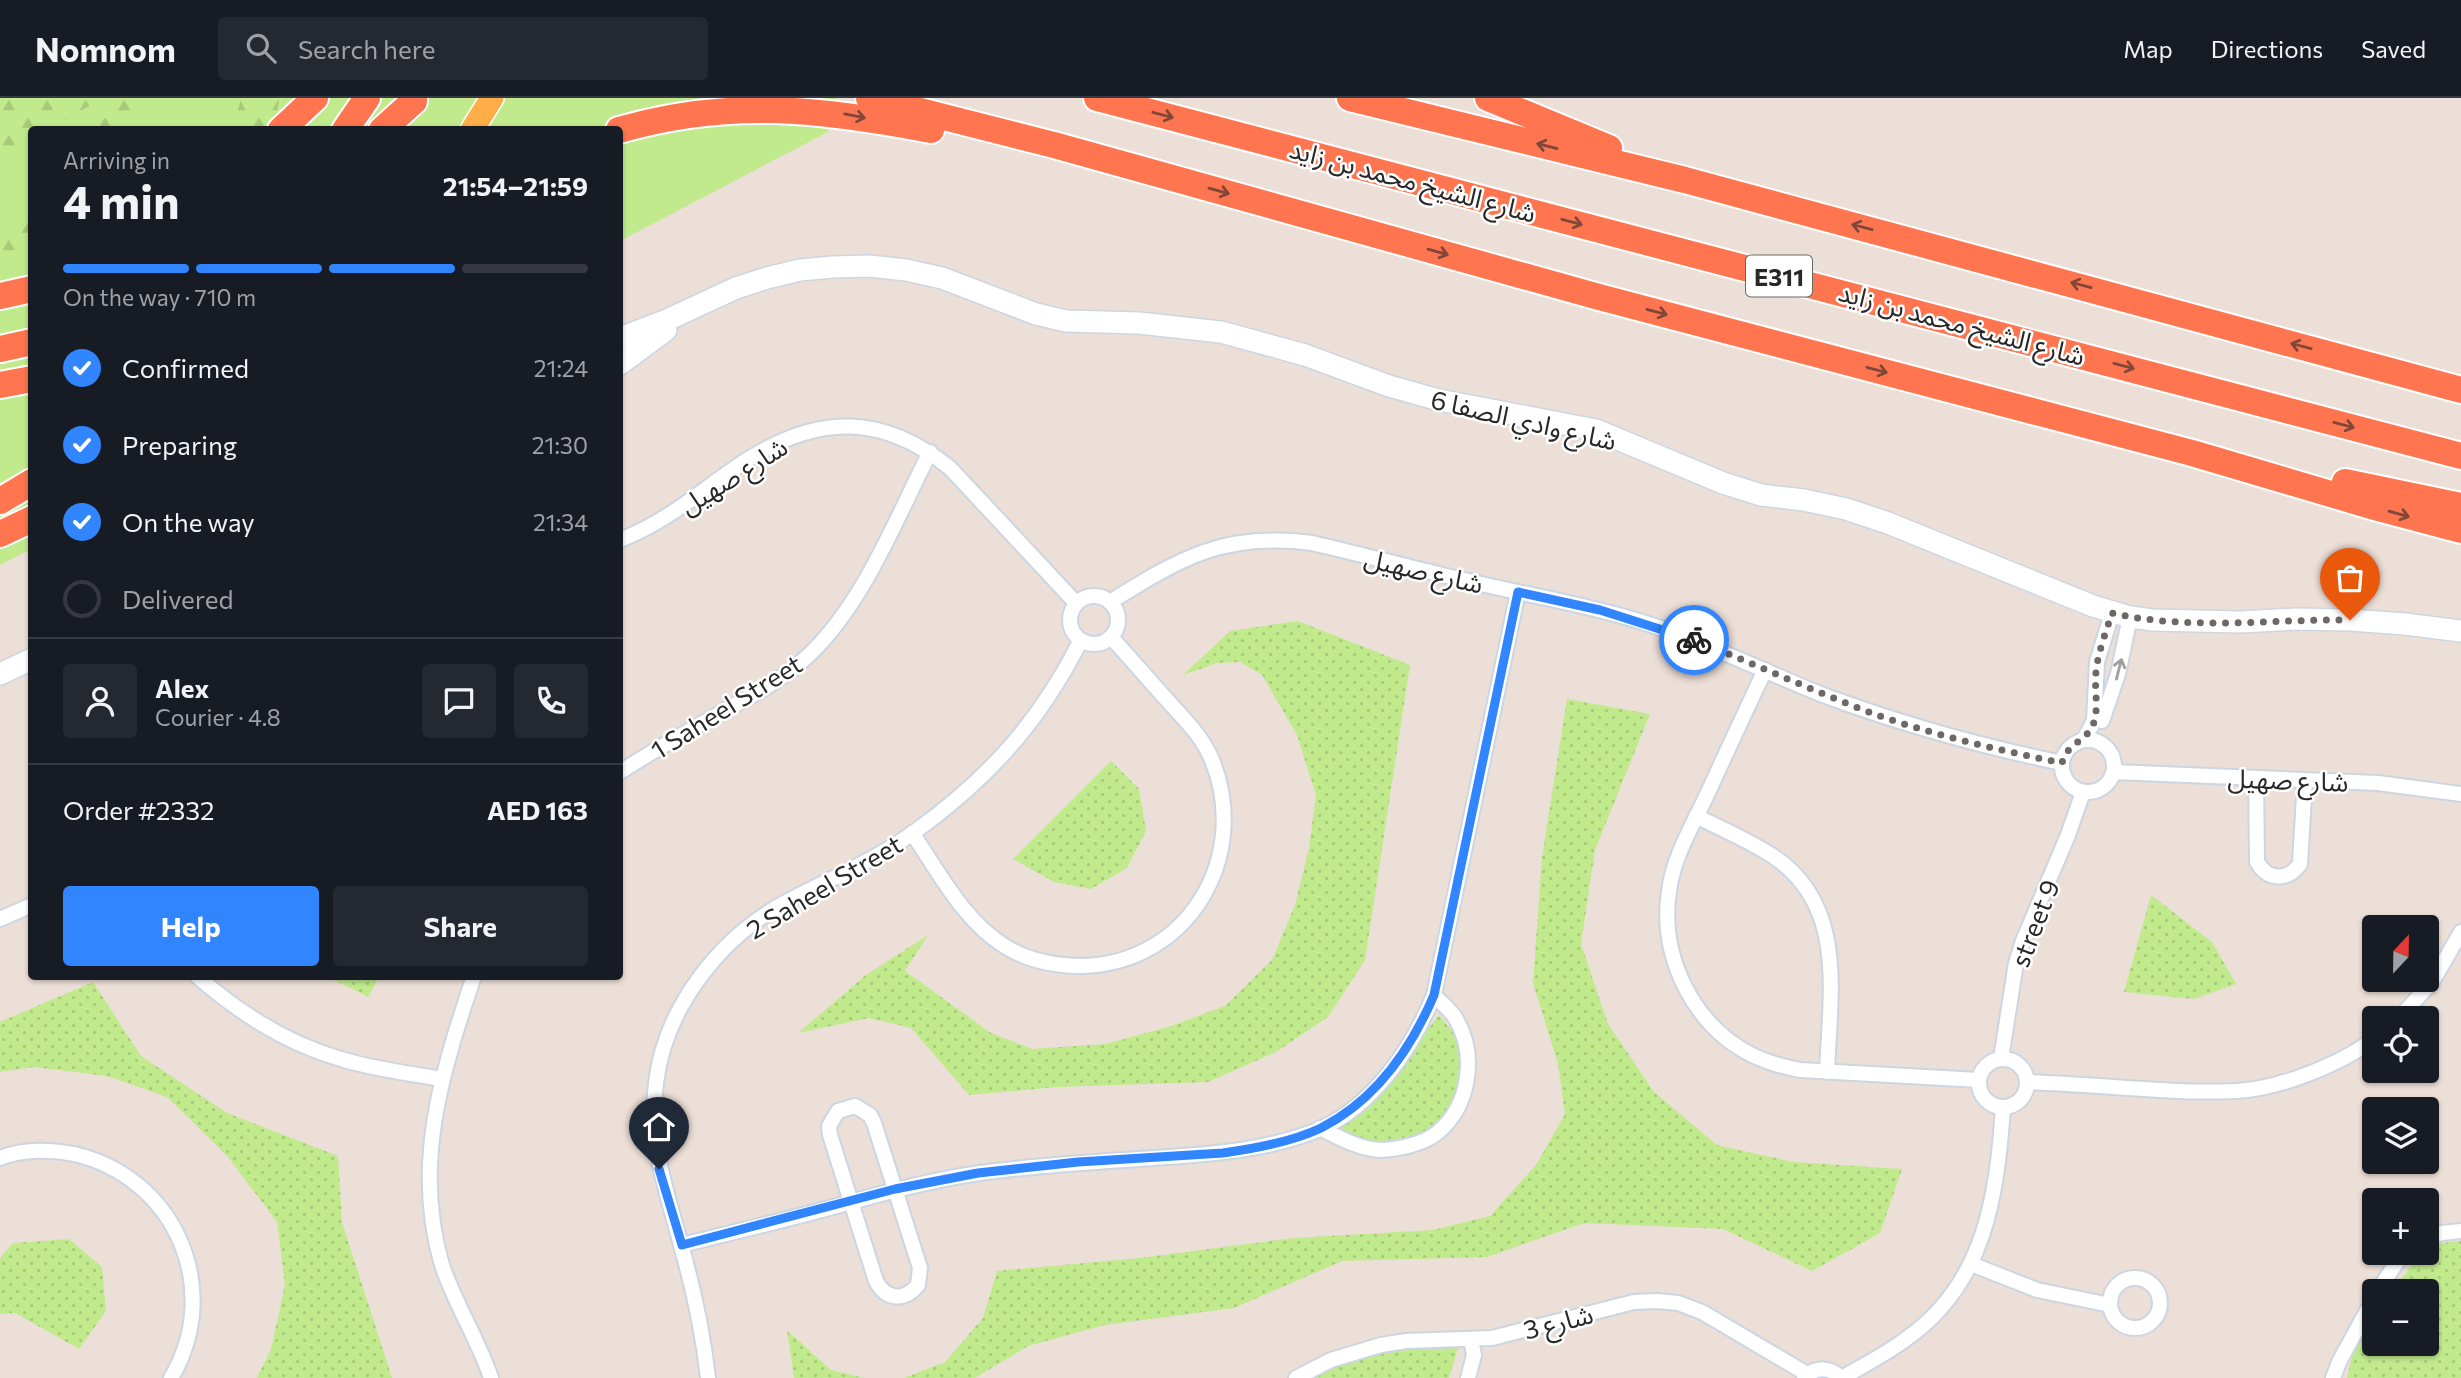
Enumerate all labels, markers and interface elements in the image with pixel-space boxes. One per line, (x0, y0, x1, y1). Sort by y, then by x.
search box (218, 17, 708, 80)
text: Nomnom (35, 28, 176, 69)
icon: search (242, 29, 280, 67)
text: Search here (298, 33, 435, 64)
text: Map (2123, 34, 2173, 63)
text: Directions (2211, 34, 2323, 63)
text: Saved (2361, 34, 2426, 63)
one-way arrow (1151, 109, 1173, 122)
one-way arrow (843, 110, 866, 123)
street label: شارع الشيخ محمد بن زايد (1285, 132, 1540, 234)
one-way arrow (1536, 139, 1559, 152)
text: Arriving in (63, 146, 170, 174)
text: 21:54–21:59 (443, 170, 588, 201)
text: 4 min (63, 172, 180, 228)
one-way arrow (1207, 185, 1230, 198)
one-way arrow (1561, 216, 1583, 229)
one-way arrow (1851, 220, 1873, 233)
one-way arrow (1427, 247, 1449, 260)
road number: E311 (1746, 256, 1812, 296)
street label: شارع الشيخ محمد بن زايد (1834, 275, 2089, 377)
one-way arrow (2070, 278, 2092, 291)
text: On the way · 710 m (63, 283, 256, 311)
one-way arrow (1646, 307, 1668, 320)
one-way arrow (2290, 338, 2312, 351)
icon: check (63, 349, 101, 387)
text: Confirmed (122, 352, 249, 383)
text: 21:24 (534, 354, 588, 382)
one-way arrow (2113, 360, 2135, 373)
one-way arrow (1866, 364, 1888, 377)
street label: شارع وادي الصفا 6 (1427, 383, 1620, 461)
one-way arrow (2332, 419, 2355, 432)
icon: check (63, 426, 101, 464)
text: Preparing (122, 429, 237, 460)
street label: شارع صهيل (673, 430, 795, 524)
text: 21:30 (532, 431, 588, 459)
icon: check (63, 503, 101, 541)
text: On the way (122, 506, 255, 537)
text: 21:34 (533, 508, 588, 536)
one-way arrow (2388, 508, 2410, 521)
street label: شارع صهيل (1360, 541, 1486, 604)
pin (2320, 548, 2380, 620)
icon: bag (2331, 559, 2369, 597)
text: Delivered (122, 583, 233, 614)
courier (1659, 605, 1729, 675)
icon: bike (1675, 621, 1713, 659)
street label: 1 Saheel Street (645, 647, 807, 765)
one-way arrow (2112, 658, 2126, 681)
button: person (63, 664, 137, 738)
button: chat (422, 664, 496, 738)
button: phone (514, 664, 588, 738)
text: Alex (155, 672, 209, 703)
text: Courier · 4.8 (155, 703, 281, 731)
street label: شارع صهيل (2227, 761, 2349, 802)
text: Order #2332 (63, 794, 214, 825)
text: AED 163 (487, 794, 588, 825)
street label: 2 Saheel Street (741, 827, 907, 945)
street label: street 9 (2003, 875, 2065, 971)
button: Help (63, 886, 319, 966)
button: Share (333, 886, 588, 966)
north arrow (2362, 915, 2440, 992)
map controls (2362, 915, 2439, 1356)
button: locate (2362, 1006, 2439, 1083)
pin (629, 1097, 689, 1169)
button: layers (2362, 1097, 2439, 1174)
icon: home (640, 1108, 678, 1146)
button: + (2362, 1188, 2439, 1265)
button: − (2362, 1279, 2439, 1356)
street label: 3 شارع (1520, 1297, 1597, 1349)

